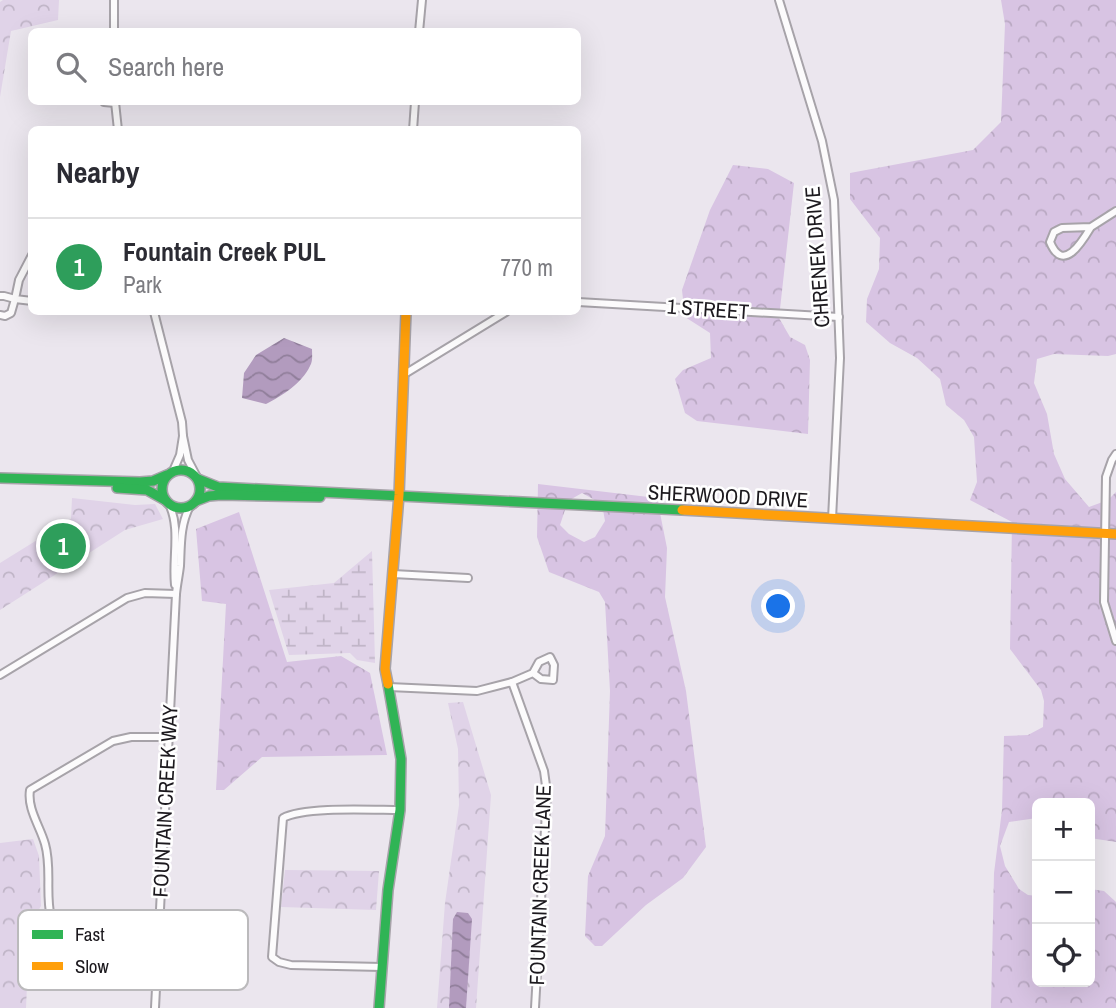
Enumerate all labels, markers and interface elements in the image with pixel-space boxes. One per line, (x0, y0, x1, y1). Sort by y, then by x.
search box (28, 28, 581, 105)
icon: search (52, 48, 90, 86)
text: Search here (108, 49, 224, 84)
text: Nearby (56, 152, 139, 192)
street label: CHRENEK DRIVE (798, 185, 836, 329)
text: Fountain Creek PUL (123, 234, 326, 269)
text: 1 (74, 252, 84, 283)
text: 770 m (501, 252, 553, 283)
text: Park (123, 269, 162, 300)
street label: 1 STREET (666, 292, 751, 326)
street label: SHERWOOD DRIVE (647, 477, 809, 515)
pin: 1 (40, 520, 86, 572)
your location (761, 589, 795, 623)
street label: FOUNTAIN CREEK WAY (145, 703, 185, 898)
street label: FOUNTAIN CREEK LANE (522, 784, 558, 986)
map controls (1032, 798, 1095, 987)
button: + (1032, 798, 1095, 861)
button: − (1032, 861, 1095, 924)
legend (18, 910, 248, 990)
text: Fast (75, 921, 105, 947)
button: locate (1032, 924, 1095, 987)
text: Slow (75, 953, 110, 979)

